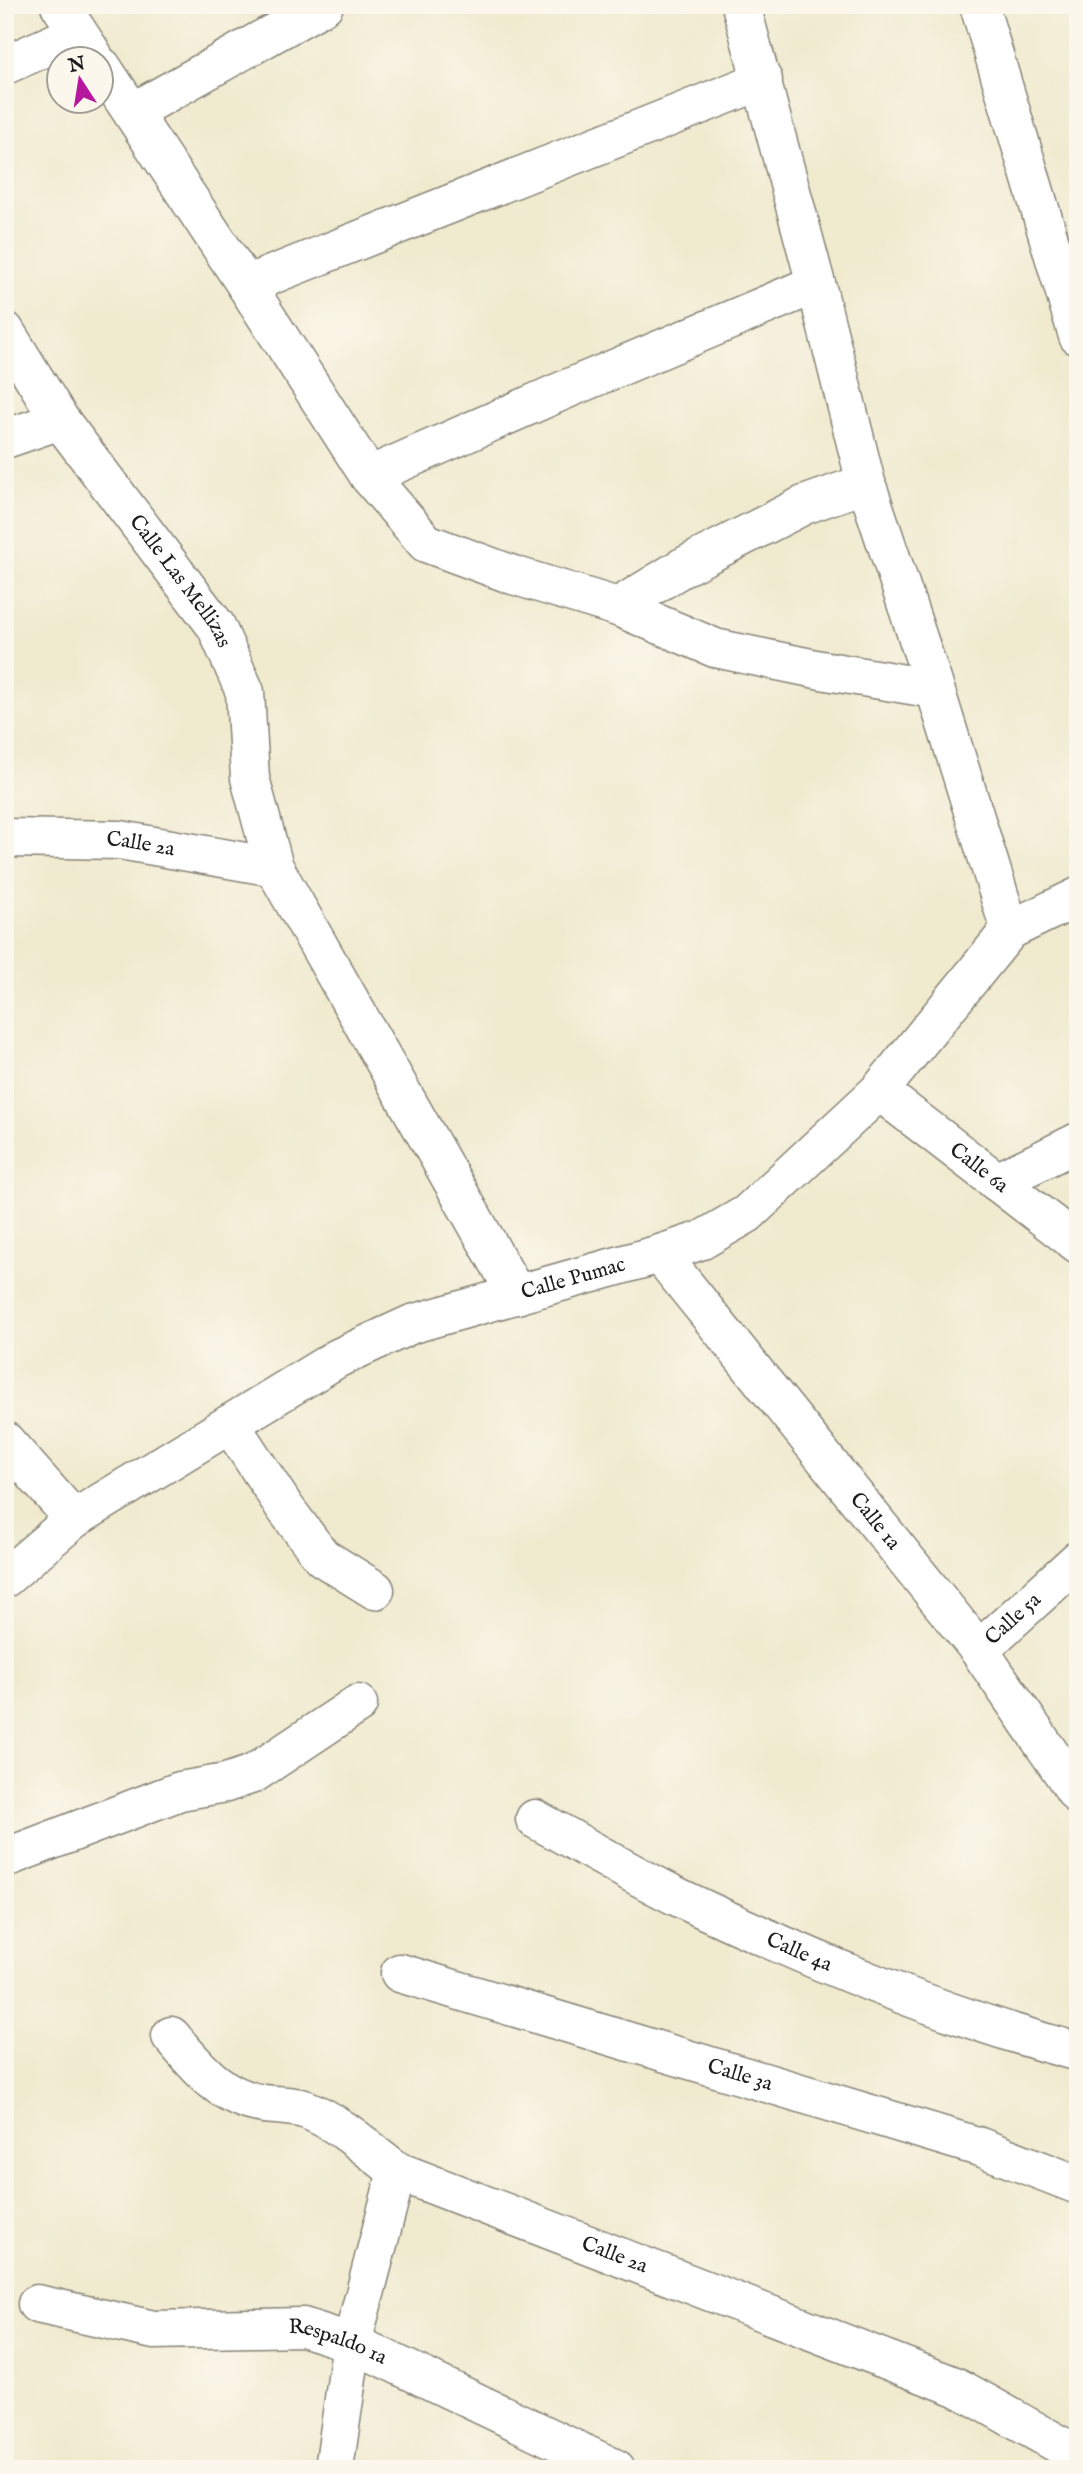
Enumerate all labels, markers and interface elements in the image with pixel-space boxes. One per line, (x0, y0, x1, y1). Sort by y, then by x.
north arrow (46, 46, 116, 116)
text: N (65, 52, 88, 79)
street label: Calle Las Mellizas (123, 509, 237, 652)
street label: Calle 2a (106, 826, 178, 863)
street label: Calle 6a (944, 1136, 1015, 1200)
street label: Calle Pumac (518, 1251, 628, 1306)
street label: Calle 1a (844, 1487, 907, 1556)
street label: Calle 5a (979, 1586, 1047, 1651)
street label: Calle 4a (762, 1926, 837, 1979)
street label: Calle 3a (704, 2052, 777, 2098)
street label: Calle 2a (578, 2230, 652, 2280)
street label: Respaldo 1a (288, 2313, 392, 2372)

